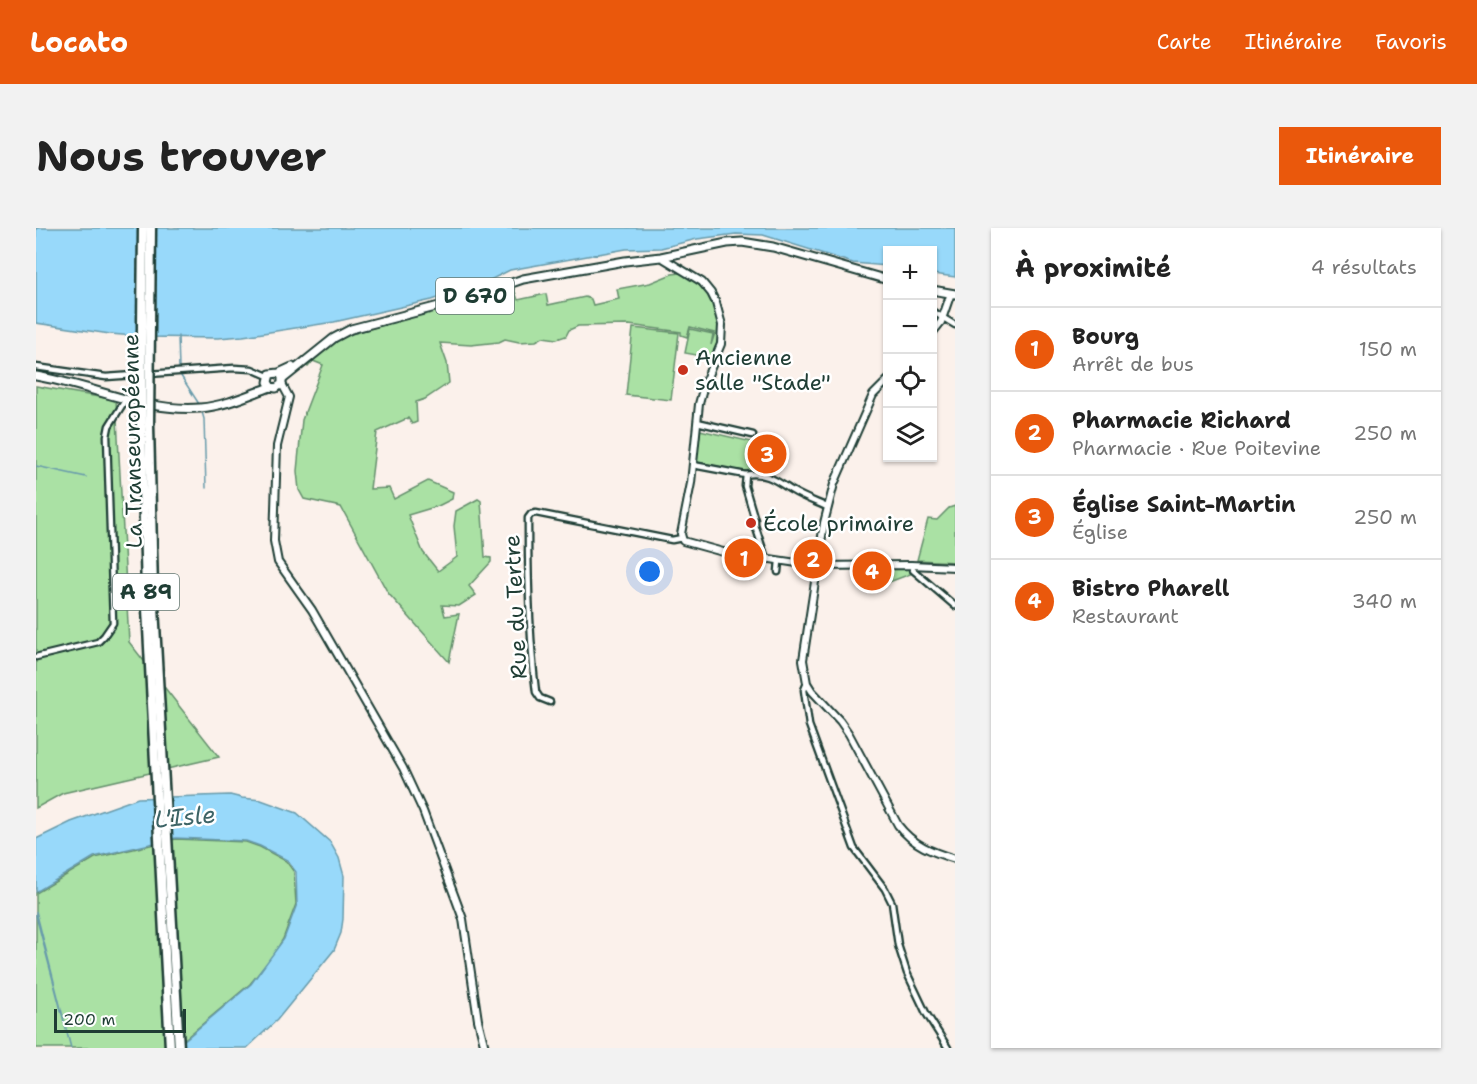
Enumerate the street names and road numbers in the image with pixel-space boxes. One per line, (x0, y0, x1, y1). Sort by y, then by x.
road number: D 670 (436, 278, 514, 314)
street label: La Transeuropéenne (116, 333, 149, 549)
street label: Rue du Tertre (497, 534, 534, 680)
road number: A 89 (113, 574, 179, 610)

